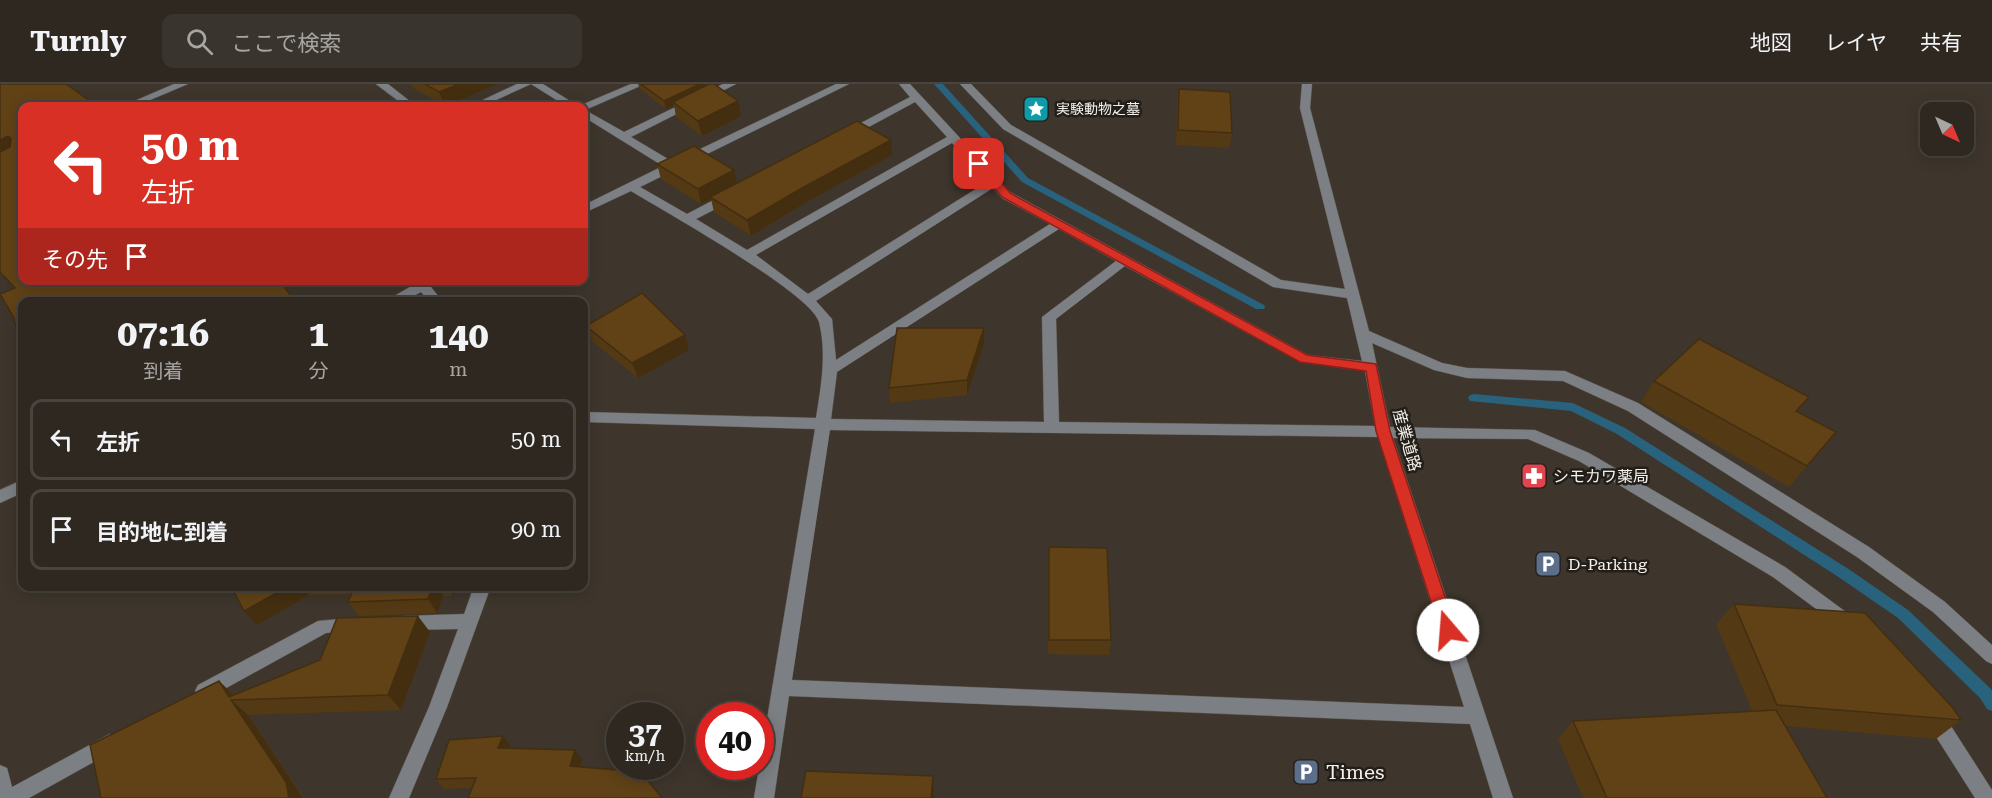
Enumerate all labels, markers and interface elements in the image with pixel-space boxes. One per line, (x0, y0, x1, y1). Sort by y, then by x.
search box (162, 14, 582, 68)
text: Turnly (30, 25, 126, 58)
icon: search (183, 25, 216, 58)
text: ここで検索 (231, 31, 341, 56)
text: 地図 (1750, 31, 1792, 55)
text: レイヤ (1825, 31, 1887, 55)
text: 共有 (1920, 31, 1962, 55)
place icon: 実験動物之墓 (1021, 94, 1051, 124)
place label: 実験動物之墓 (1056, 101, 1140, 117)
north arrow (1920, 102, 1974, 156)
map controls (1920, 102, 1974, 156)
text: 50 m (141, 121, 239, 170)
icon: left (42, 126, 120, 204)
pin (953, 138, 1004, 189)
icon: arrive (962, 147, 995, 180)
text: 左折 (141, 177, 195, 209)
icon: arrive (120, 240, 153, 273)
text: その先 (42, 247, 108, 272)
text: 07:16 (117, 313, 209, 355)
text: 1 (309, 313, 329, 355)
text: 140 (428, 315, 489, 357)
text: m (449, 357, 467, 381)
text: 到着 (143, 359, 183, 383)
text: 分 (309, 359, 329, 383)
street label: 産業道路 (1389, 407, 1425, 473)
icon: left (45, 423, 78, 456)
text: 50 m (511, 427, 561, 452)
text: 左折 (96, 430, 140, 455)
pharmacy icon: シモカワ薬局 (1519, 461, 1549, 491)
place label: シモカワ薬局 (1553, 467, 1649, 486)
icon: arrive (45, 513, 78, 546)
text: 90 m (511, 517, 561, 542)
text: 目的地に到着 (96, 520, 228, 545)
parking icon: D-Parking (1533, 549, 1563, 579)
place label: D-Parking (1568, 555, 1648, 574)
position arrow (1416, 598, 1480, 662)
speed limit sign: 40 (696, 702, 774, 780)
text: 37 (628, 716, 662, 751)
text: km/h (625, 747, 665, 765)
parking icon: Times (1291, 757, 1321, 787)
place label: Times (1326, 760, 1384, 784)

